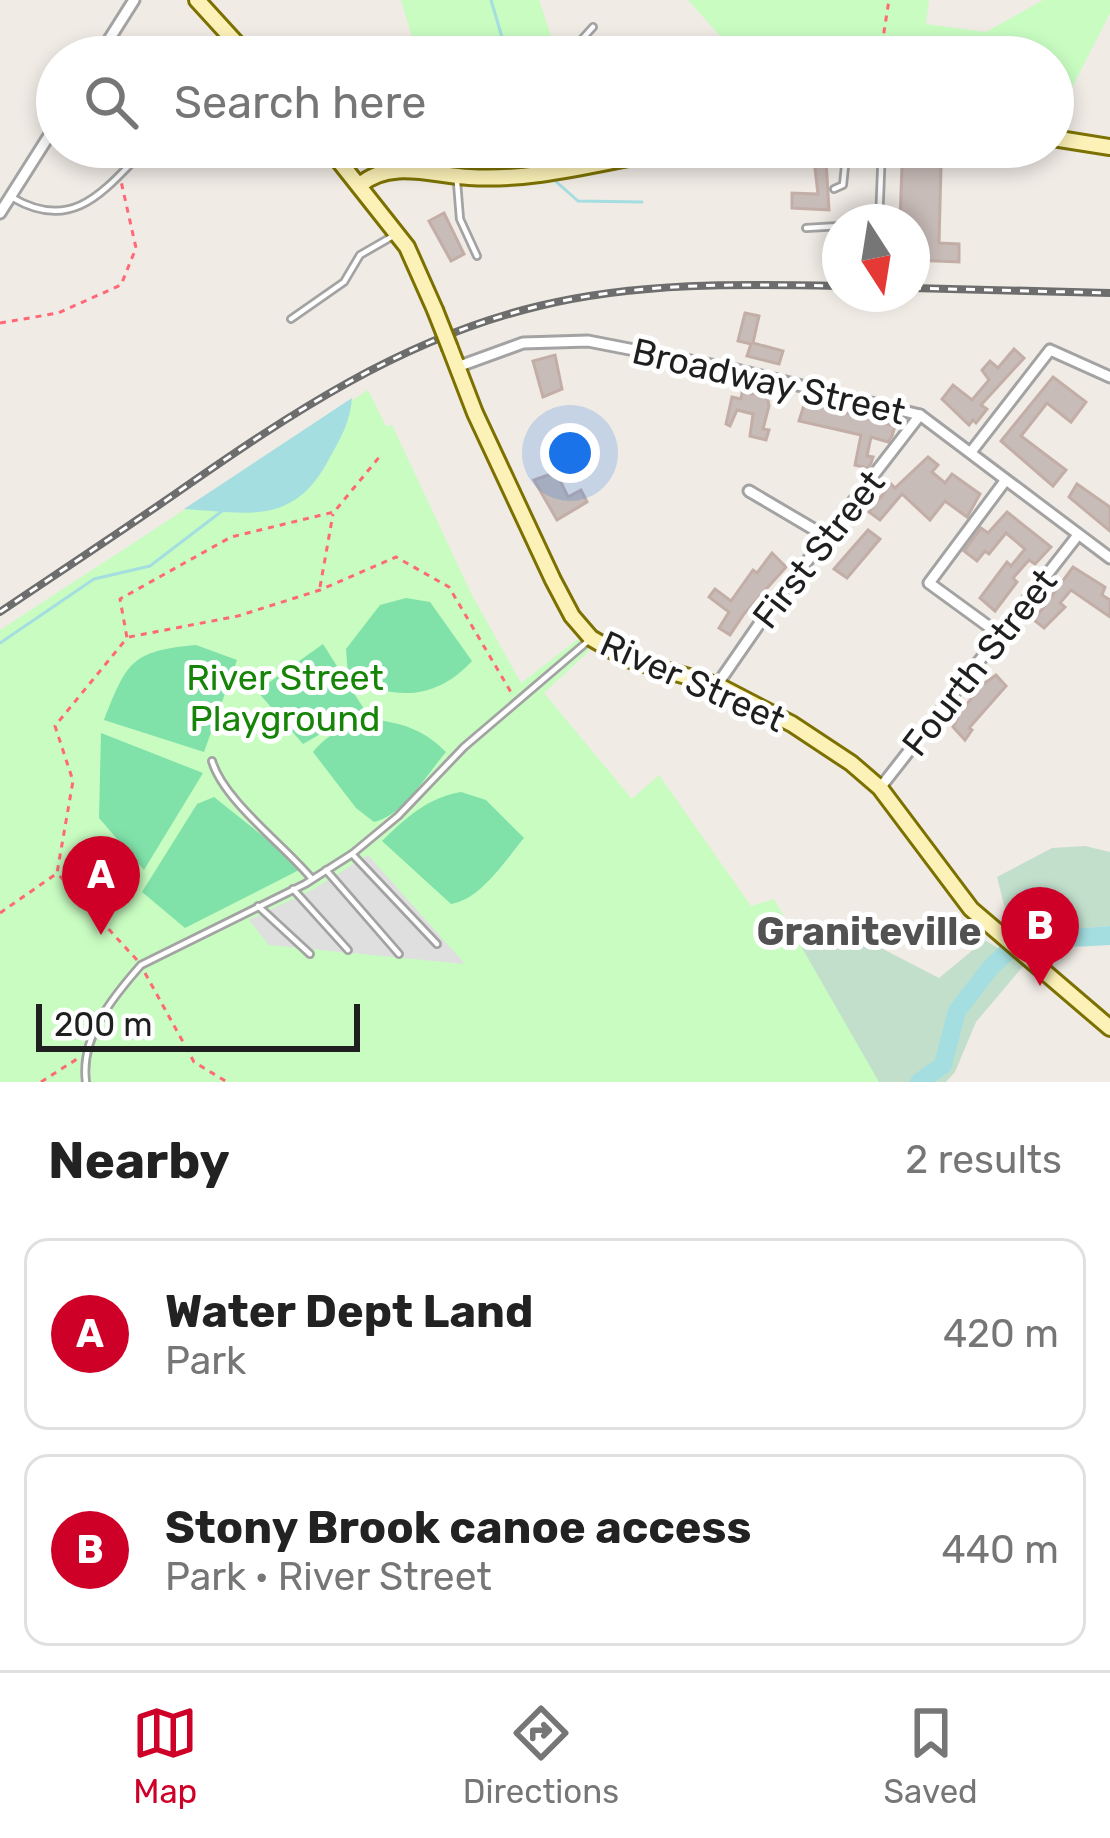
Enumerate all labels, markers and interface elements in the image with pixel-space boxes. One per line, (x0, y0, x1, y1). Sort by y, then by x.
search box (36, 36, 1074, 168)
icon: search (78, 69, 144, 135)
text: Search here (174, 76, 426, 129)
north arrow (822, 204, 930, 312)
street label: Broadway Street (628, 329, 910, 434)
your location (540, 423, 600, 483)
street label: First Street (743, 462, 893, 637)
street label: Fourth Street (893, 560, 1066, 764)
street label: River Street (594, 622, 792, 741)
park label: River Street Playground (186, 656, 384, 740)
pin: A (62, 836, 140, 935)
pin: B (1001, 887, 1079, 986)
district label: Graniteville (756, 909, 982, 955)
scale bar (36, 998, 360, 1051)
text: 200 m (54, 1005, 153, 1044)
text: Nearby (48, 1130, 230, 1191)
text: 2 results (905, 1137, 1062, 1183)
text: Water Dept Land (165, 1285, 533, 1338)
text: A (76, 1311, 104, 1357)
text: 420 m (943, 1311, 1059, 1357)
text: Park (165, 1338, 246, 1384)
text: Stony Brook canoe access (165, 1501, 751, 1554)
text: B (76, 1527, 104, 1573)
text: 440 m (942, 1527, 1059, 1573)
text: Park · River Street (165, 1554, 492, 1600)
tab: Map (132, 1700, 198, 1811)
tab: Directions (463, 1700, 619, 1811)
tab: Saved (884, 1700, 978, 1811)

